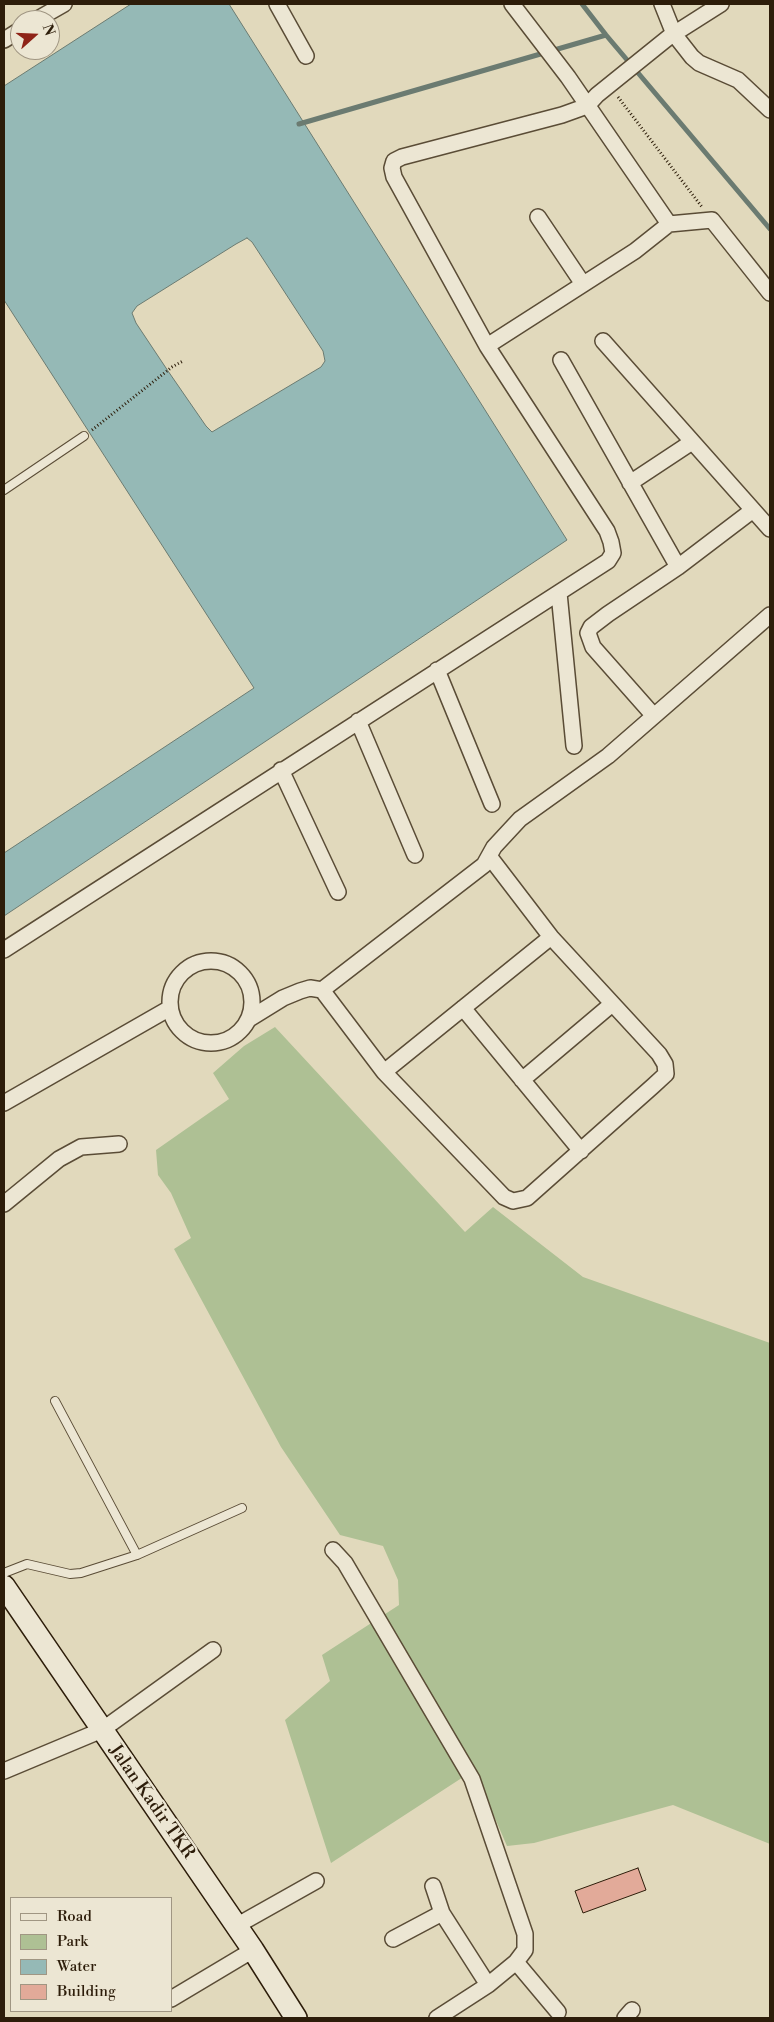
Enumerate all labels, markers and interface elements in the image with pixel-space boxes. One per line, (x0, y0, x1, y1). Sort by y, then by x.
north arrow (10, 10, 60, 60)
text: N (38, 22, 59, 38)
street label: Jalan Kadir TKR (104, 1741, 198, 1863)
legend (10, 1897, 172, 2012)
text: Road (57, 1907, 92, 1926)
text: Park (57, 1932, 88, 1951)
text: Water (57, 1957, 96, 1976)
text: Building (57, 1982, 116, 2001)

